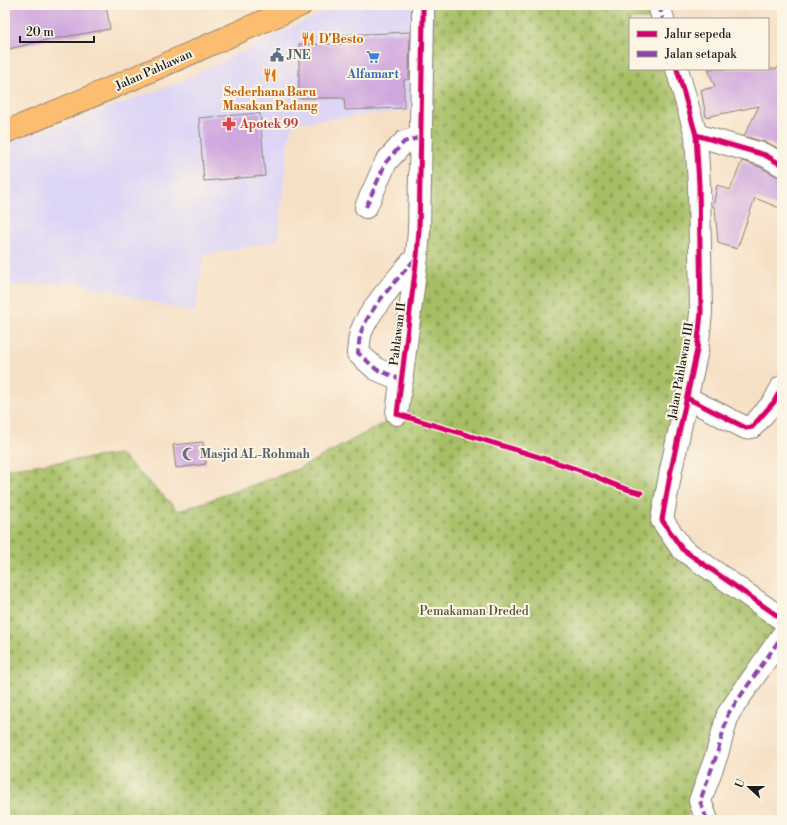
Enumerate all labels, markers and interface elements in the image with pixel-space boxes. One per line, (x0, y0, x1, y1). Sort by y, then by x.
scale bar (20, 18, 94, 44)
legend (629, 18, 769, 70)
text: 20 m (26, 25, 54, 40)
text: Jalur sepeda (664, 27, 732, 42)
restaurant icon: D'Besto (300, 31, 316, 47)
place label: D'Besto (319, 32, 364, 47)
street label: Jalan Pahlawan (112, 46, 195, 94)
public building icon: JNE (269, 47, 285, 63)
text: Jalan setapak (664, 47, 737, 62)
place label: JNE (286, 48, 310, 63)
supermarket icon: Alfamart (365, 49, 381, 65)
restaurant icon: Sederhana Baru Masakan Padang (262, 67, 278, 83)
place label: Alfamart (346, 67, 399, 82)
place label: Sederhana Baru Masakan Padang (222, 85, 319, 114)
pharmacy icon: Apotek 99 (221, 116, 237, 132)
place label: Apotek 99 (239, 117, 299, 132)
street label: Pahlawan II (387, 301, 409, 366)
street label: Jalan Pahlawan III (665, 321, 697, 422)
mosque icon: Masjid AL-Rohmah (181, 446, 197, 462)
place label: Masjid AL-Rohmah (200, 447, 311, 462)
park label: Pemakaman Dreded (419, 604, 529, 619)
north arrow (729, 767, 769, 807)
text: U (733, 777, 749, 790)

